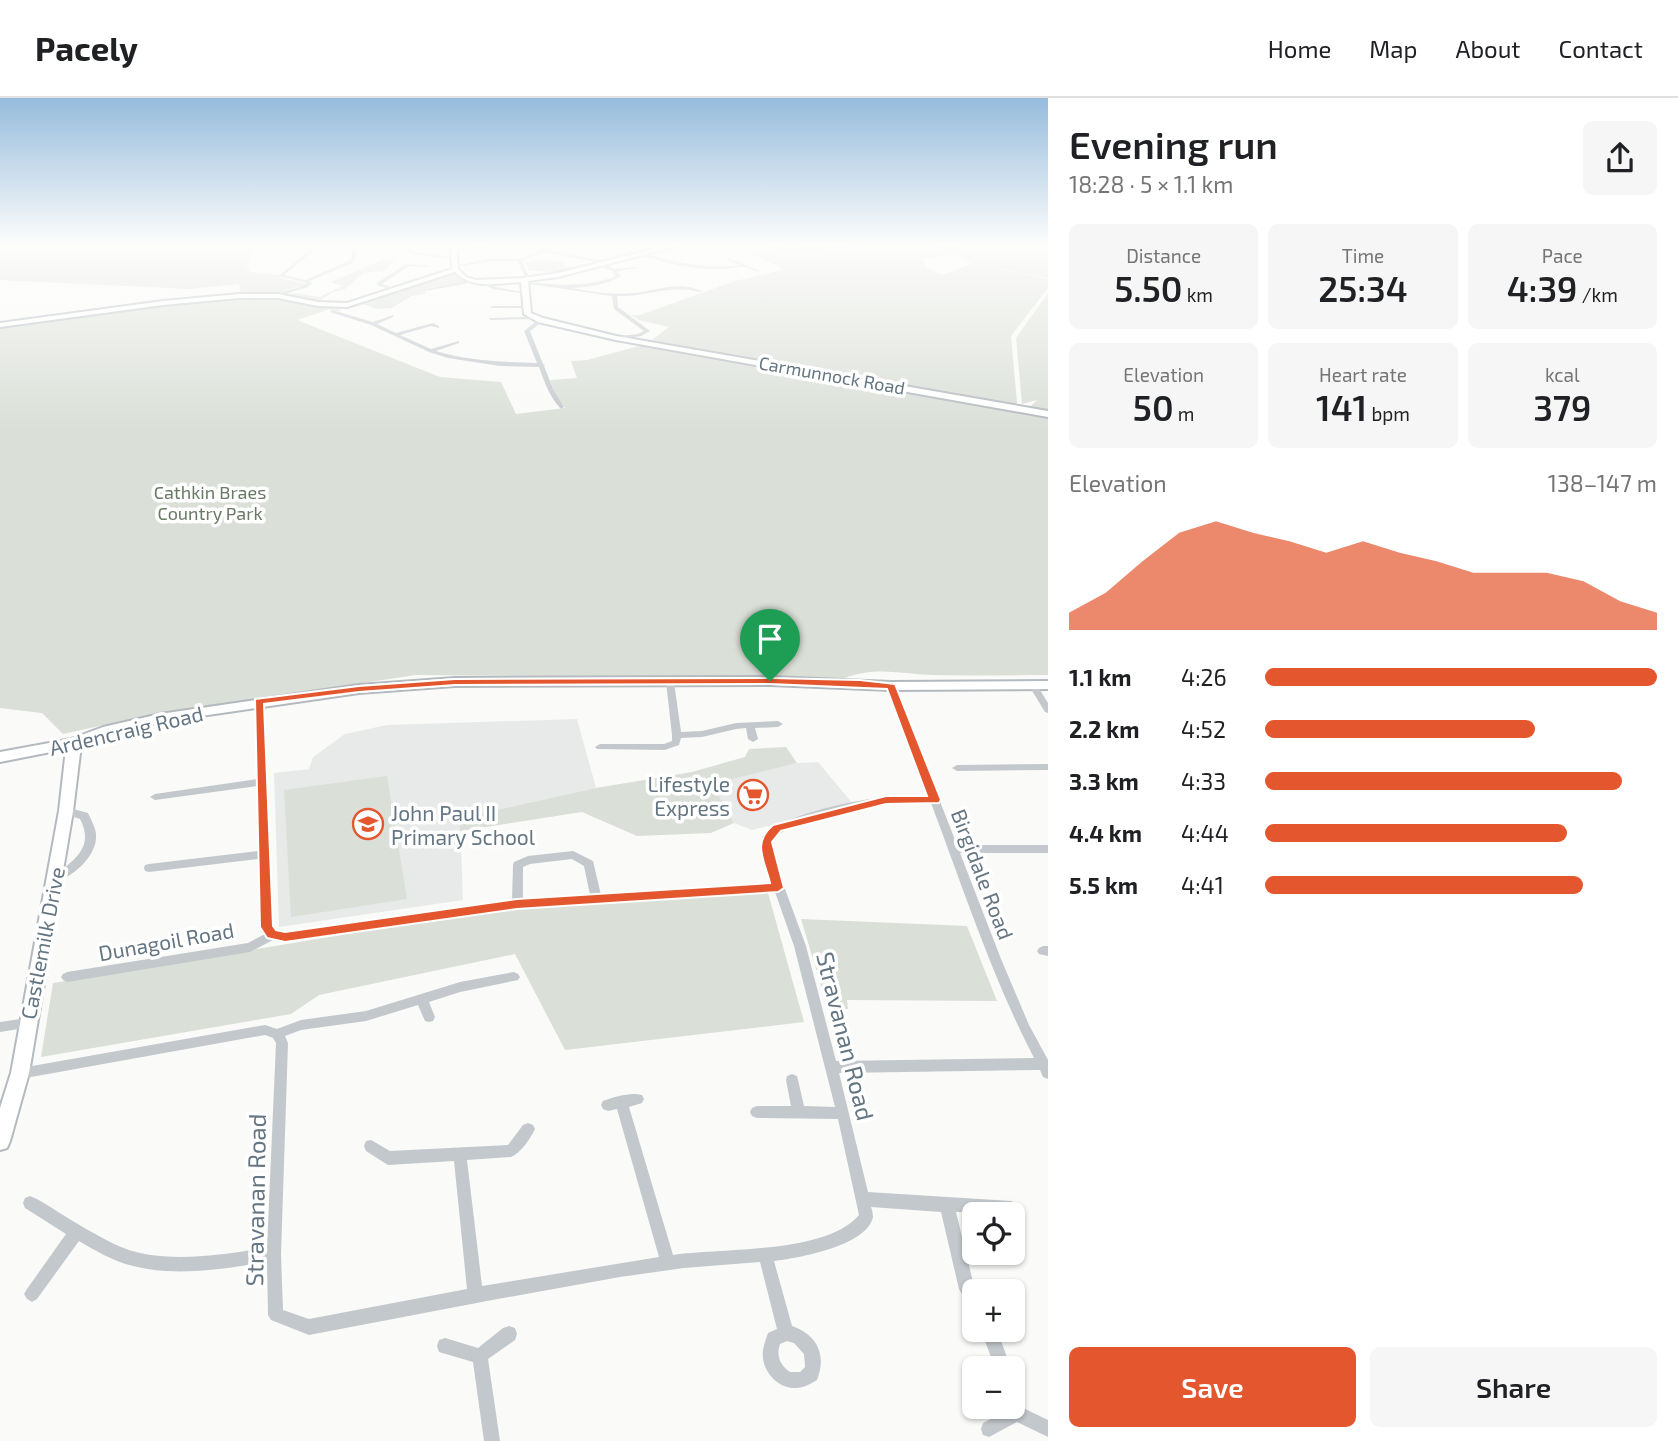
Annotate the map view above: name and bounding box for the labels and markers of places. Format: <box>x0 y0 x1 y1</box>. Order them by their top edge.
pin <box>740 609 800 681</box>
place label: Lifestyle Express <box>648 771 730 820</box>
supermarket icon: Lifestyle Express <box>736 778 770 812</box>
place label: John Paul II Primary School <box>391 800 536 849</box>
school or university icon: John Paul II Primary School <box>351 807 385 841</box>

